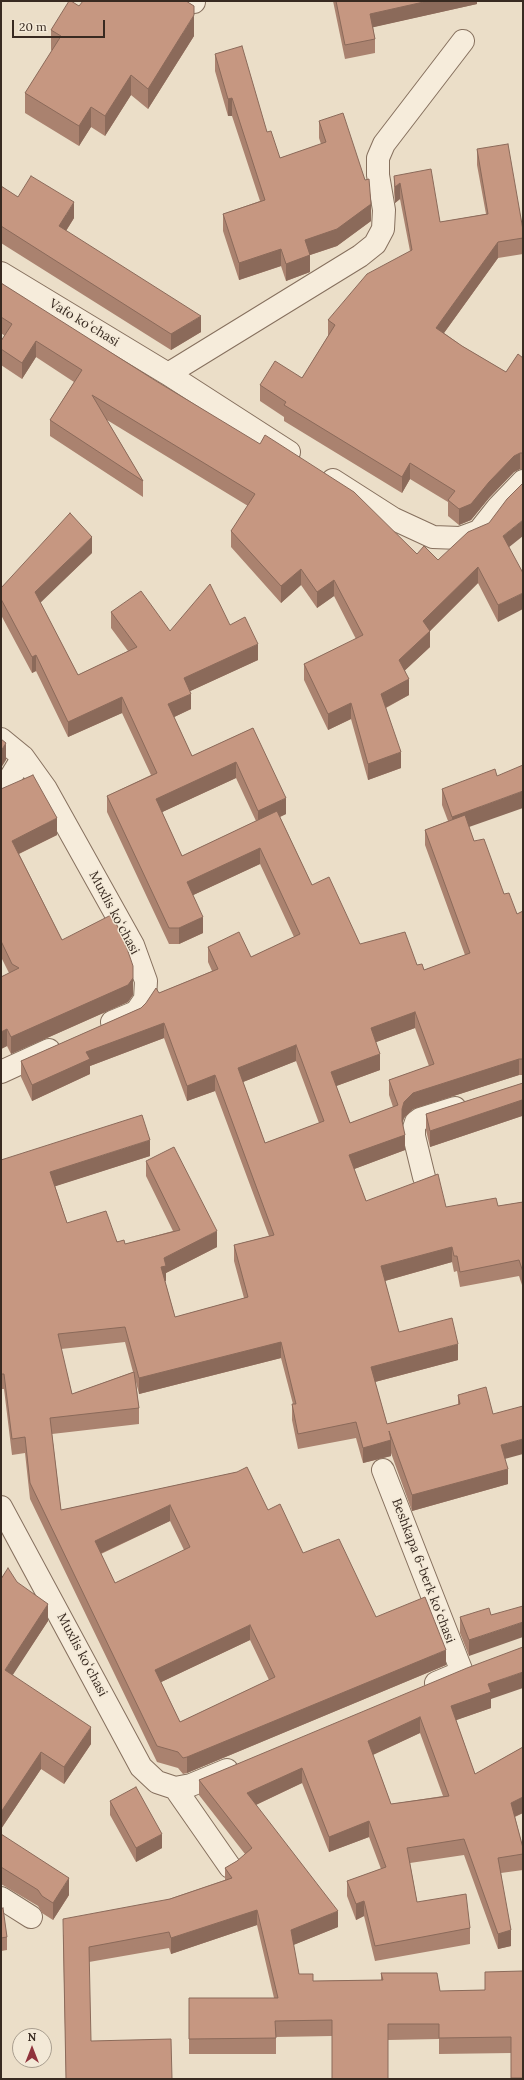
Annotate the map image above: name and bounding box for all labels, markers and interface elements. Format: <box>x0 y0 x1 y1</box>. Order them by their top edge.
scale bar <box>14 12 107 38</box>
text: 20 m <box>19 19 47 34</box>
street label: Vafo koʻchasi <box>46 296 122 350</box>
street label: Muxlis koʻchasi <box>85 869 143 957</box>
street label: Beshkapa 6-berk koʻchasi <box>388 1496 458 1646</box>
street label: Muxlis koʻchasi <box>53 1611 111 1699</box>
north arrow <box>12 2028 52 2068</box>
text: N <box>28 2030 36 2044</box>

